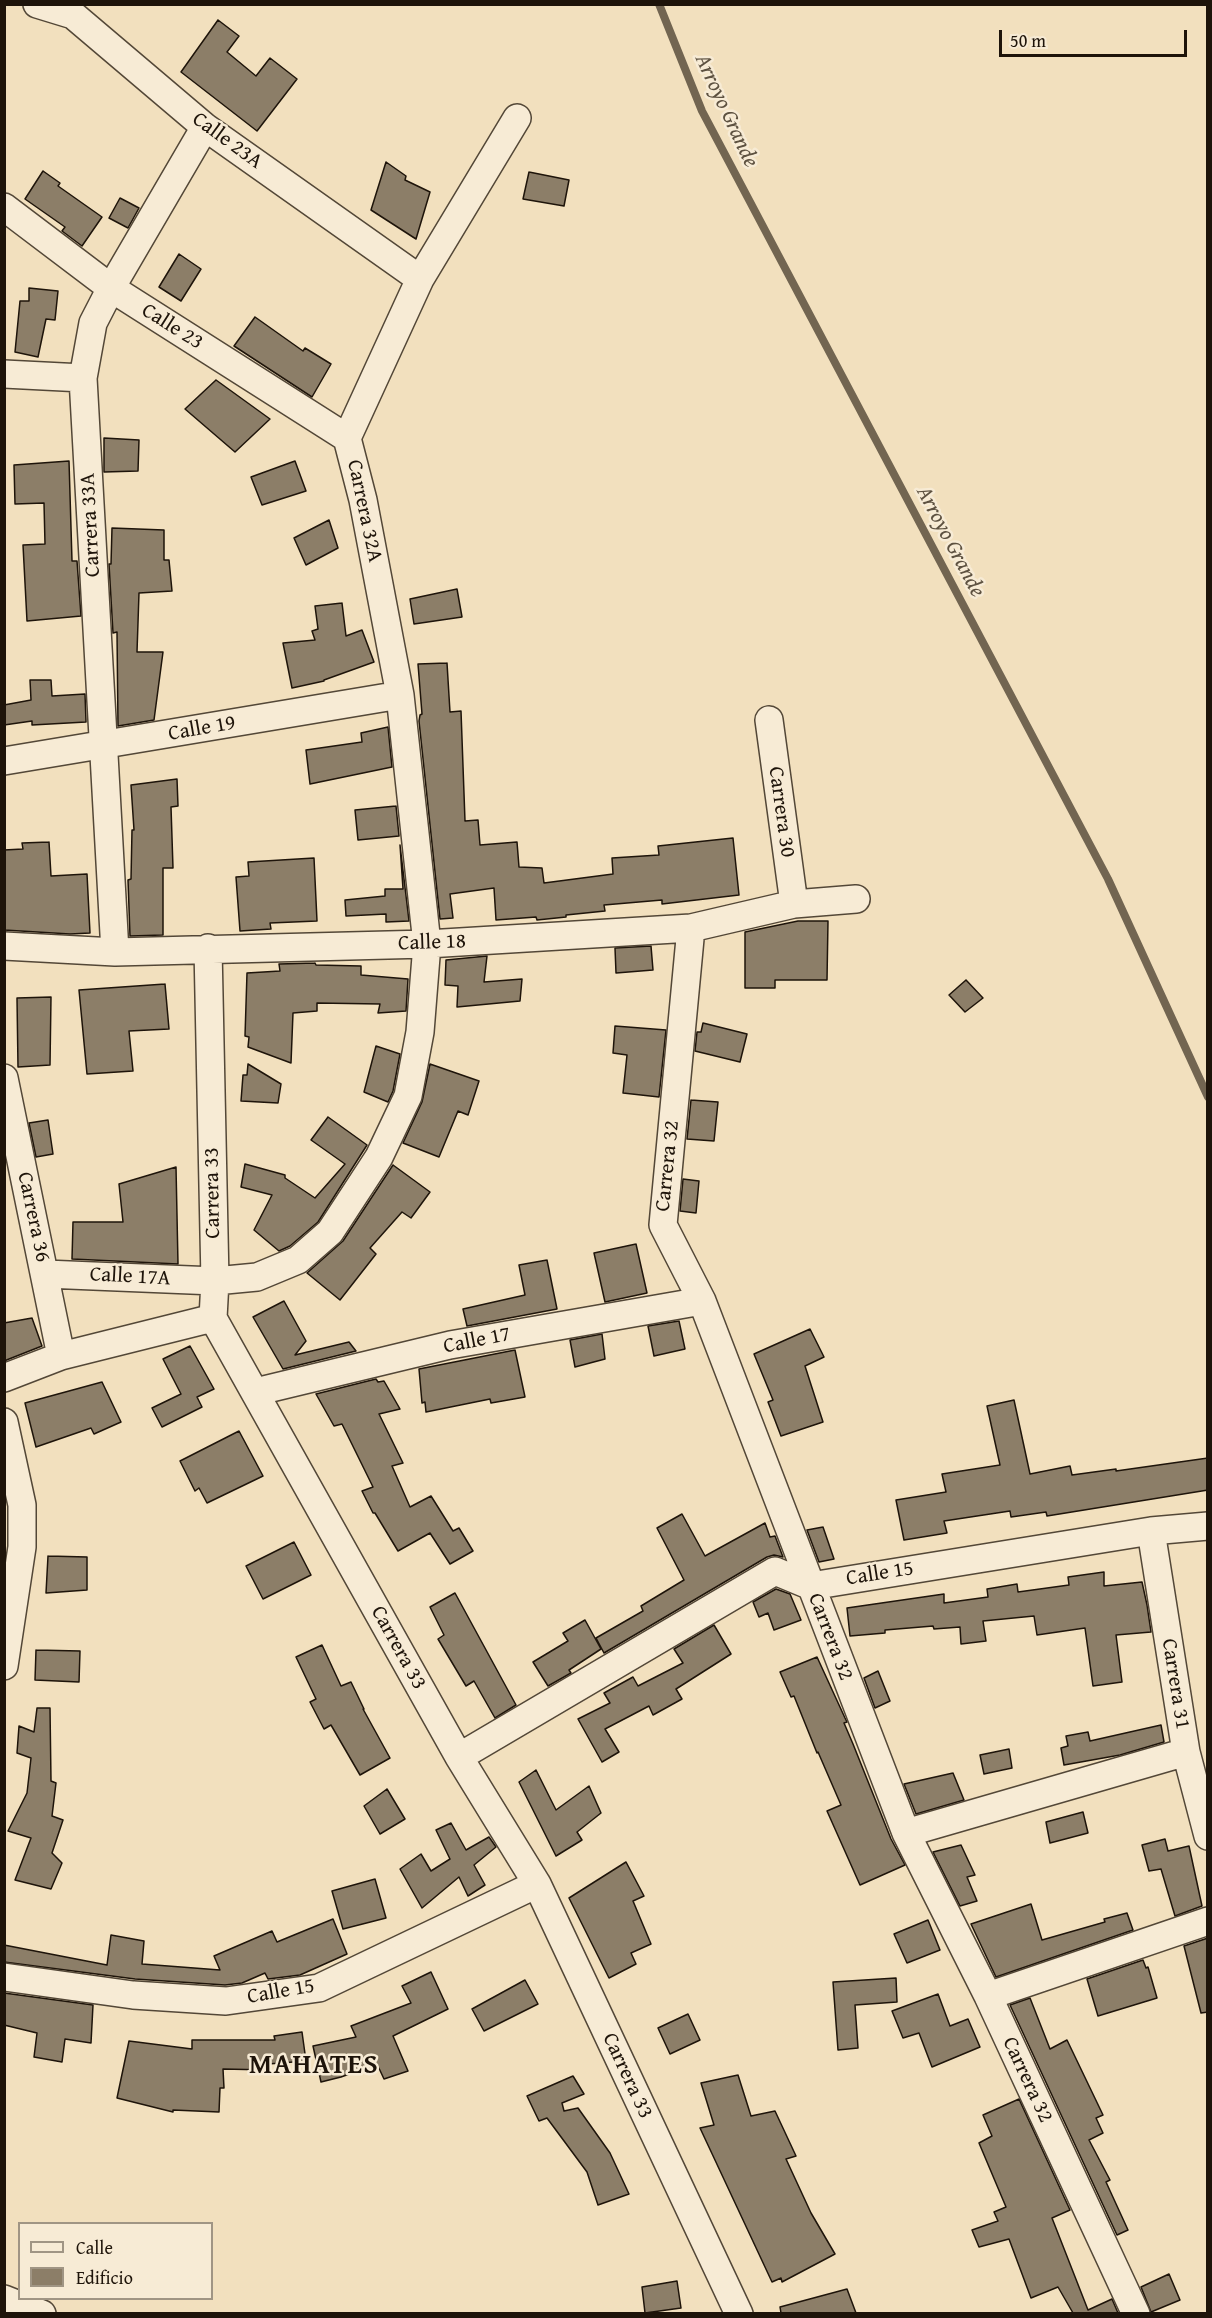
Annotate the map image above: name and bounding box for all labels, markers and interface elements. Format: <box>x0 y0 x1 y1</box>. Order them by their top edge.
scale bar <box>1002 18 1190 56</box>
text: 50 m <box>1010 27 1046 54</box>
water label: Arroyo Grande <box>688 50 764 172</box>
street label: Calle 23A <box>187 107 267 175</box>
street label: Calle 23 <box>137 298 207 356</box>
street label: Carrera 32A <box>341 457 387 565</box>
street label: Carrera 33A <box>76 472 106 578</box>
water label: Arroyo Grande <box>910 482 990 602</box>
street label: Calle 19 <box>166 711 238 747</box>
street label: Carrera 30 <box>762 765 800 859</box>
street label: Calle 18 <box>398 929 466 957</box>
street label: Carrera 32 <box>651 1119 685 1213</box>
street label: Carrera 33 <box>200 1147 226 1239</box>
street label: Carrera 36 <box>11 1170 55 1264</box>
street label: Calle 17A <box>89 1262 171 1292</box>
street label: Calle 17 <box>441 1322 513 1360</box>
street label: Calle 15 <box>845 1556 915 1592</box>
street label: Carrera 32 <box>802 1590 858 1684</box>
street label: Carrera 33 <box>365 1602 431 1694</box>
street label: Carrera 31 <box>1155 1637 1195 1731</box>
street label: Calle 15 <box>245 1974 317 2010</box>
street label: Carrera 33 <box>596 2029 658 2123</box>
street label: Carrera 32 <box>996 2033 1058 2127</box>
district label: MAHATES <box>249 2050 379 2082</box>
legend <box>18 2222 213 2300</box>
text: Calle <box>76 2234 113 2261</box>
text: Edificio <box>76 2264 133 2291</box>

